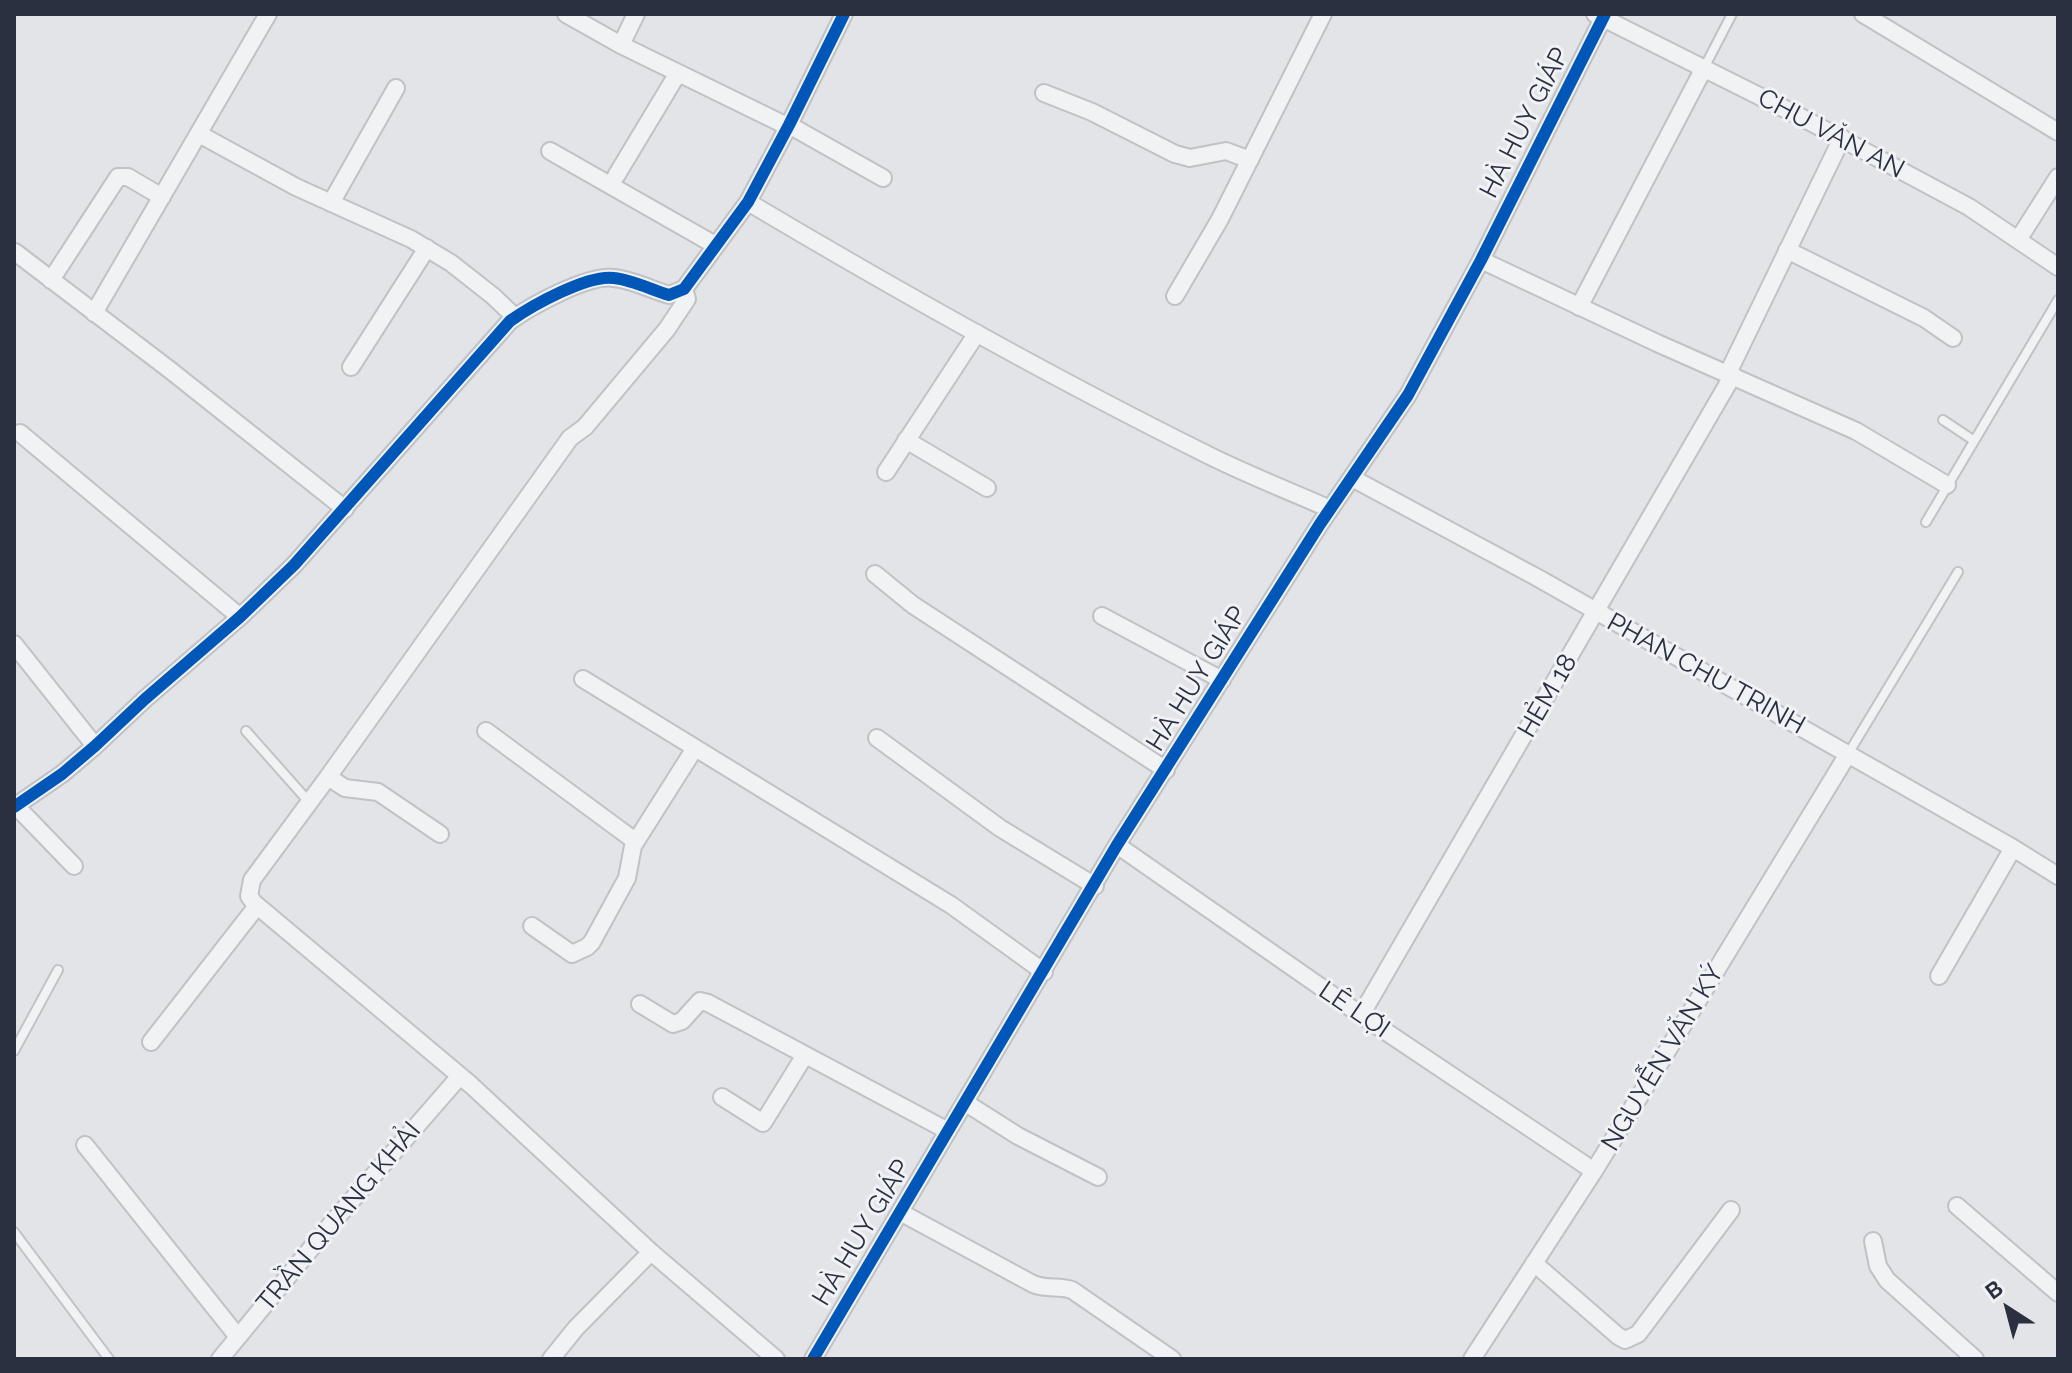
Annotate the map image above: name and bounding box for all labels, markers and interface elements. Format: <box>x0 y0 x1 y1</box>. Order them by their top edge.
street label: HÀ HUY GIÁP <box>1474 43 1576 203</box>
street label: CHU VĂN AN <box>1752 82 1910 186</box>
street label: HÀ HUY GIÁP <box>1140 601 1254 757</box>
street label: PHAN CHU TRINH <box>1602 607 1810 741</box>
street label: HẺM 18 <box>1512 649 1584 743</box>
street label: NGUYỄN VĂN KÝ <box>1595 959 1731 1157</box>
street label: LÊ LỢI <box>1313 975 1395 1045</box>
street label: TRẦN QUANG KHẢI <box>250 1116 428 1318</box>
street label: HÀ HUY GIÁP <box>806 1154 918 1312</box>
north arrow <box>1968 1269 2048 1349</box>
text: B <box>1980 1275 2008 1305</box>

